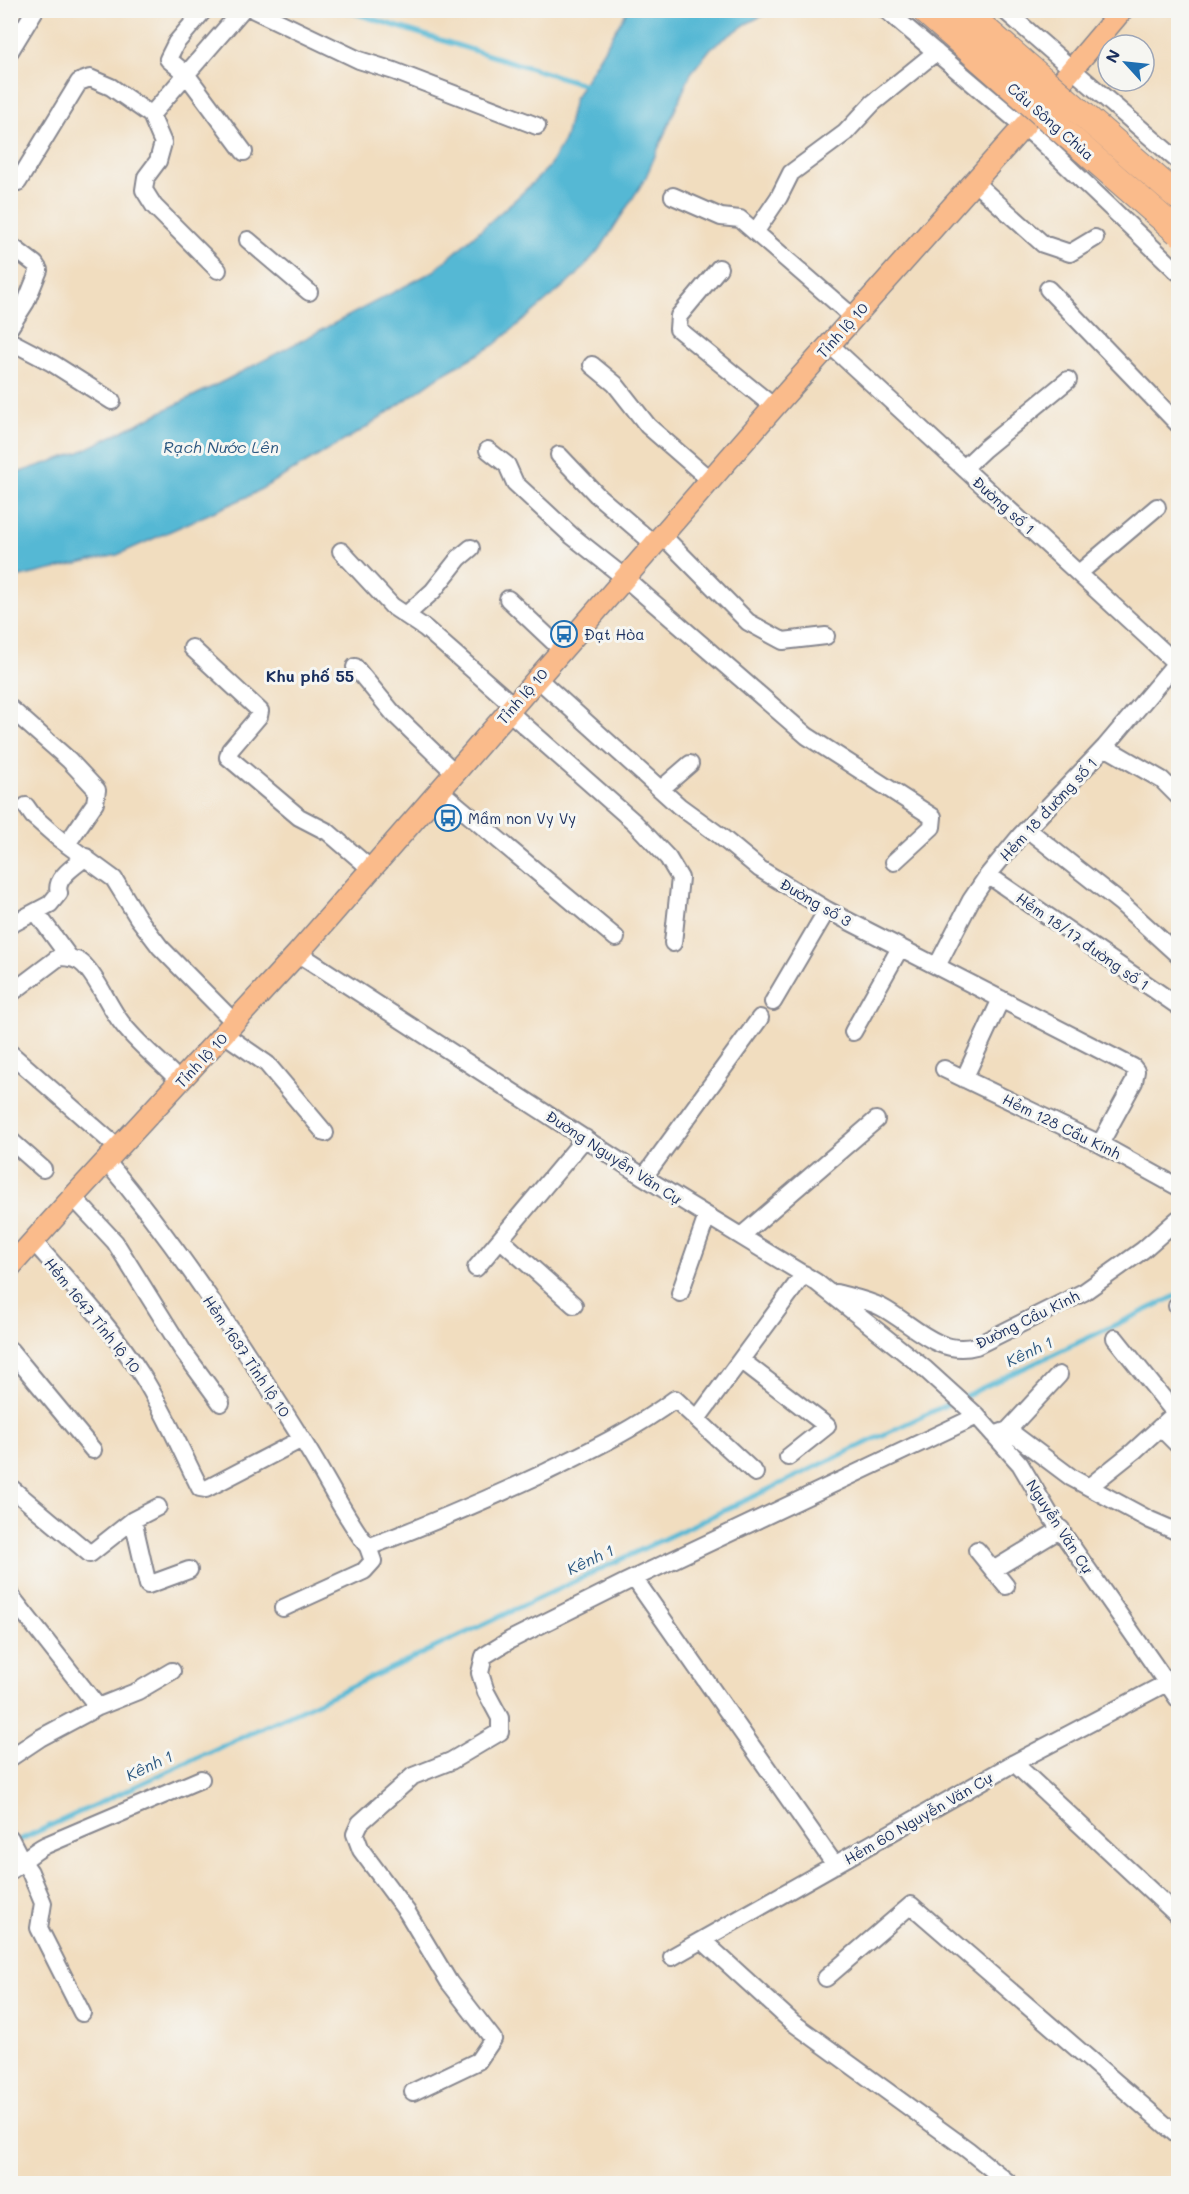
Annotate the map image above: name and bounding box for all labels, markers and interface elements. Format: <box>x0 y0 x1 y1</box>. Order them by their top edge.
north arrow <box>1096 33 1156 93</box>
text: N <box>1100 46 1124 66</box>
street label: Cầu Sông Chùa <box>1003 78 1099 164</box>
street label: Tỉnh lộ 10 <box>812 298 872 362</box>
water label: Rạch Nước Lên <box>163 436 279 457</box>
street label: Đường số 1 <box>969 472 1039 538</box>
bus stop icon: Đạt Hòa <box>549 619 579 649</box>
place label: Đạt Hòa <box>584 624 645 644</box>
street label: Tỉnh lộ 10 <box>492 664 552 728</box>
district label: Khu phố 55 <box>266 665 354 686</box>
street label: Hẻm 18 đường số 1 <box>995 753 1101 865</box>
bus stop icon: Mầm non Vy Vy <box>433 803 463 833</box>
place label: Mầm non Vy Vy <box>468 808 576 828</box>
street label: Đường số 3 <box>777 873 856 931</box>
street label: Hẻm 18/17 đường số 1 <box>1013 888 1153 994</box>
street label: Tỉnh lộ 10 <box>170 1028 232 1092</box>
street label: Hẻm 128 Cầu Kinh <box>1000 1089 1124 1163</box>
street label: Đường Nguyễn Văn Cự <box>542 1106 686 1209</box>
street label: Hẻm 1647 Tỉnh lộ 10 <box>40 1253 146 1377</box>
street label: Đường Cầu Kinh <box>972 1285 1082 1353</box>
street label: Hẻm 1637 Tỉnh lộ 10 <box>199 1291 295 1421</box>
water label: Kênh 1 <box>1002 1331 1056 1371</box>
street label: Nguyễn Văn Cự <box>1022 1475 1098 1577</box>
water label: Kênh 1 <box>563 1539 617 1579</box>
water label: Kênh 1 <box>122 1745 176 1785</box>
street label: Hẻm 60 Nguyễn Văn Cự <box>840 1767 996 1869</box>

